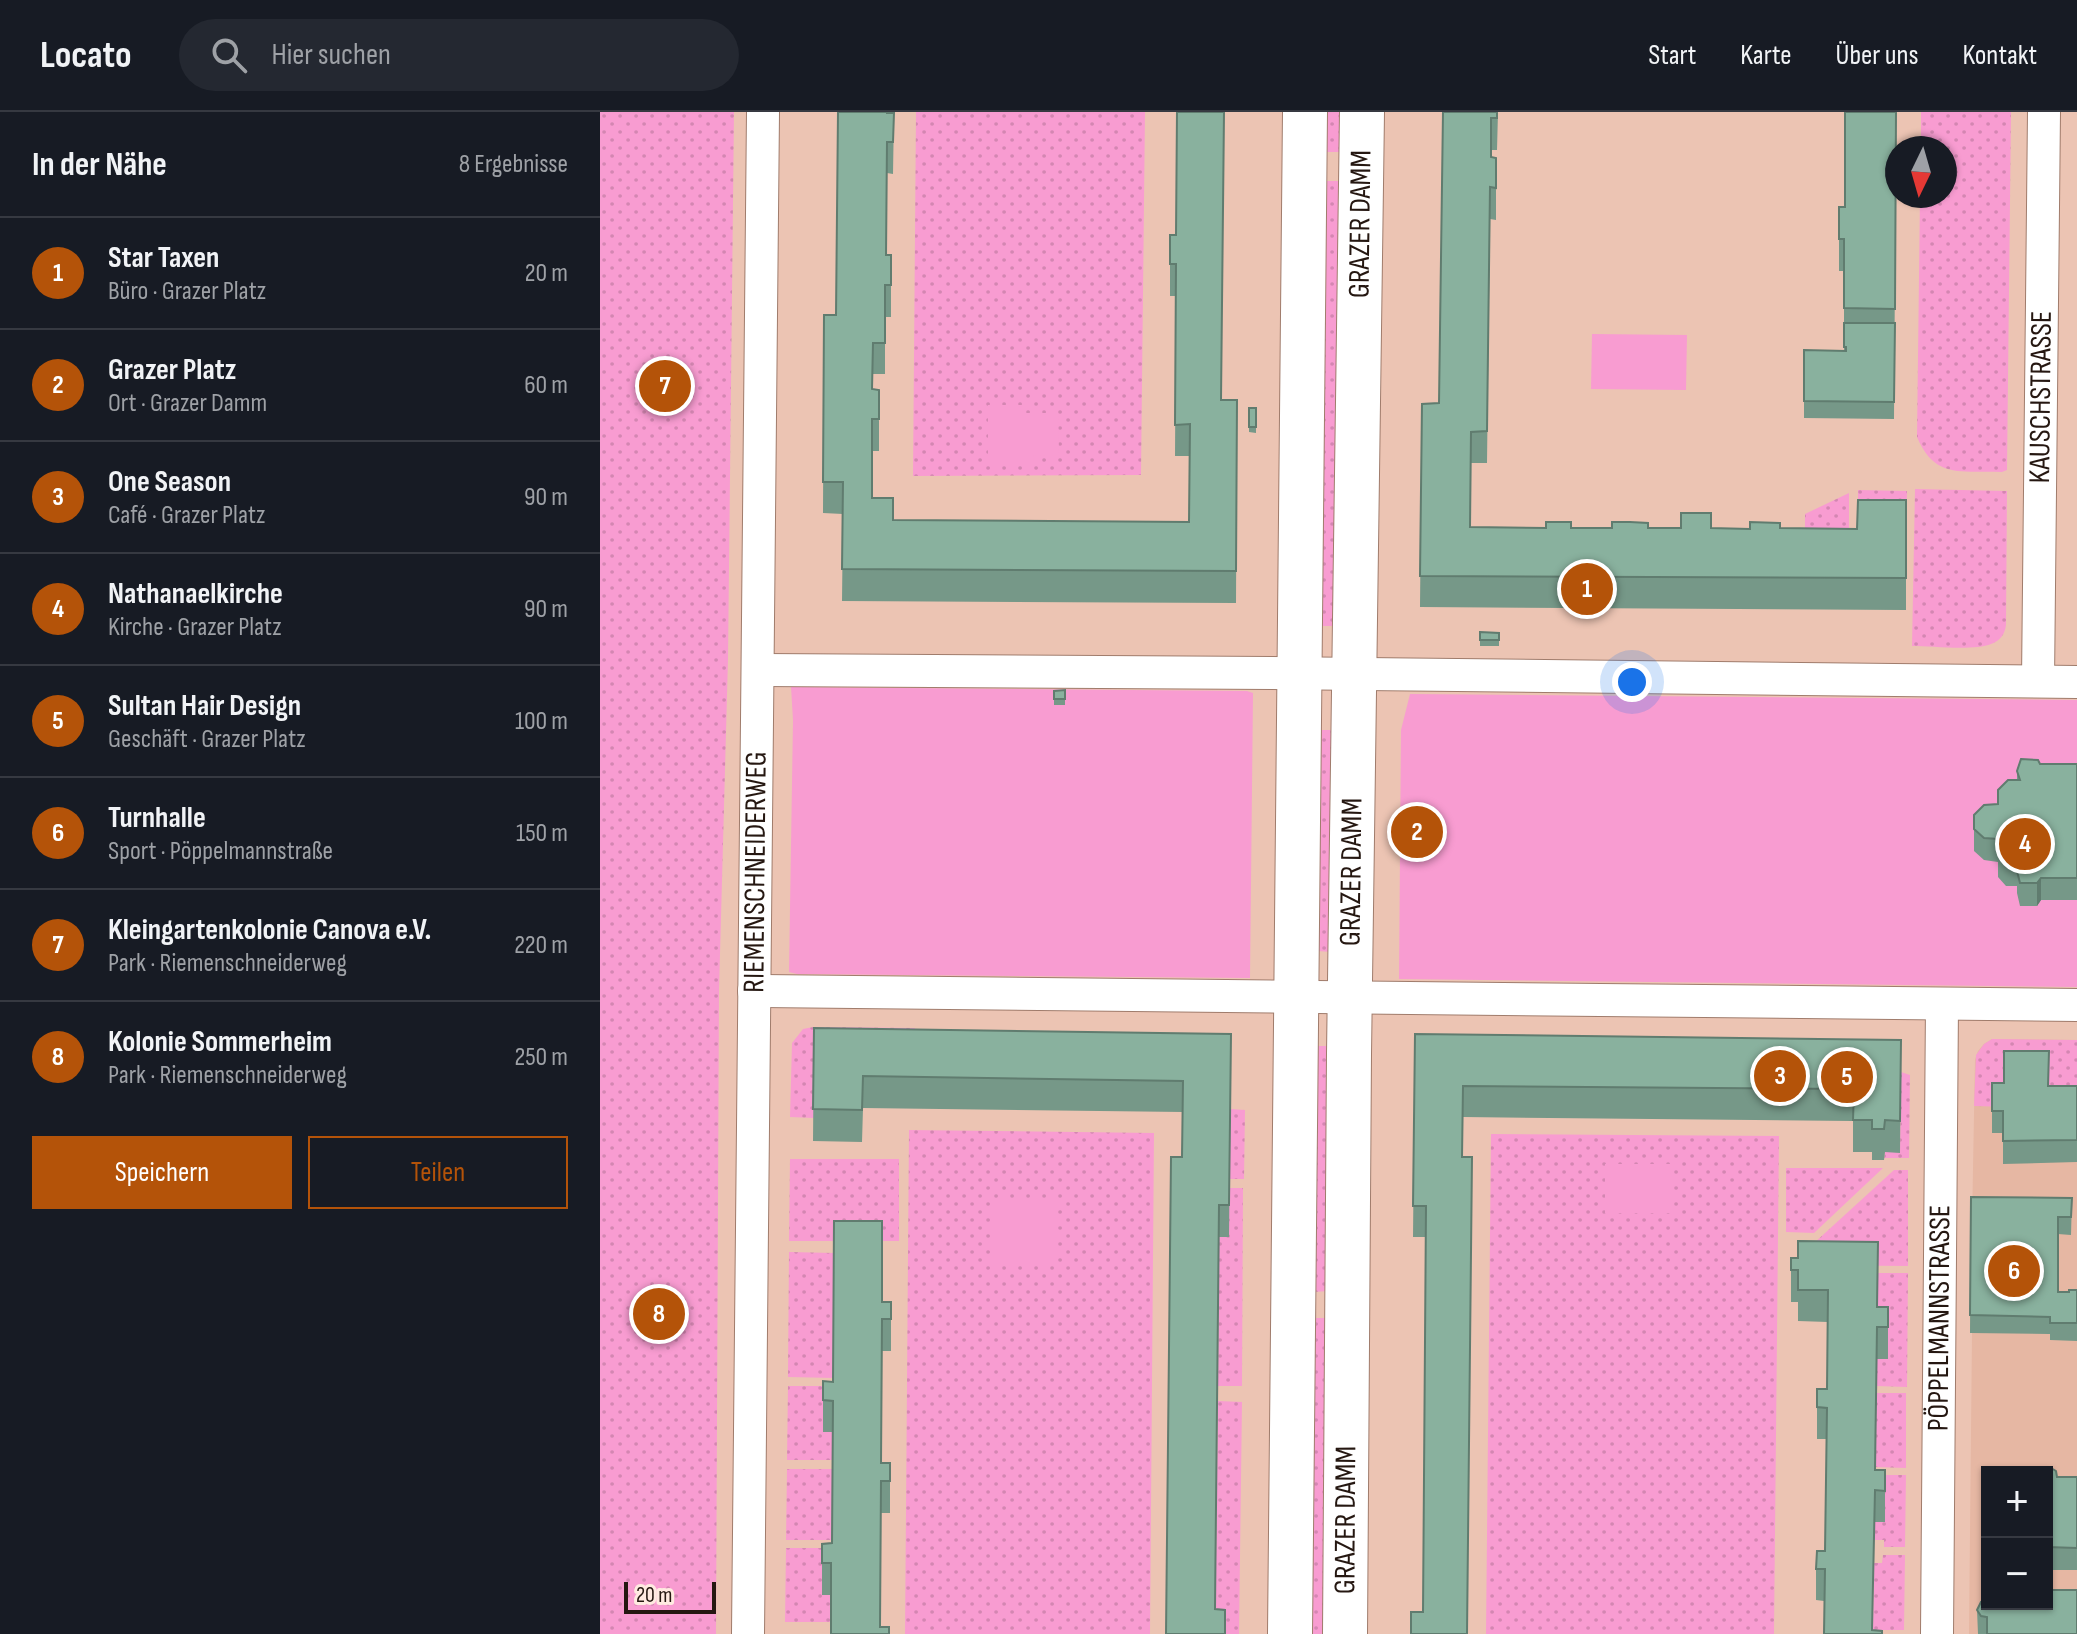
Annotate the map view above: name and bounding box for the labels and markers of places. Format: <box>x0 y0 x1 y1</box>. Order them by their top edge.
pin: 7 <box>639 356 691 416</box>
pin: 1 <box>1561 559 1613 619</box>
pin: 2 <box>1391 802 1443 862</box>
pin: 4 <box>1999 814 2051 874</box>
pin: 3 <box>1754 1046 1806 1106</box>
pin: 5 <box>1821 1047 1873 1107</box>
pin: 6 <box>1988 1241 2040 1301</box>
pin: 8 <box>633 1284 685 1344</box>

